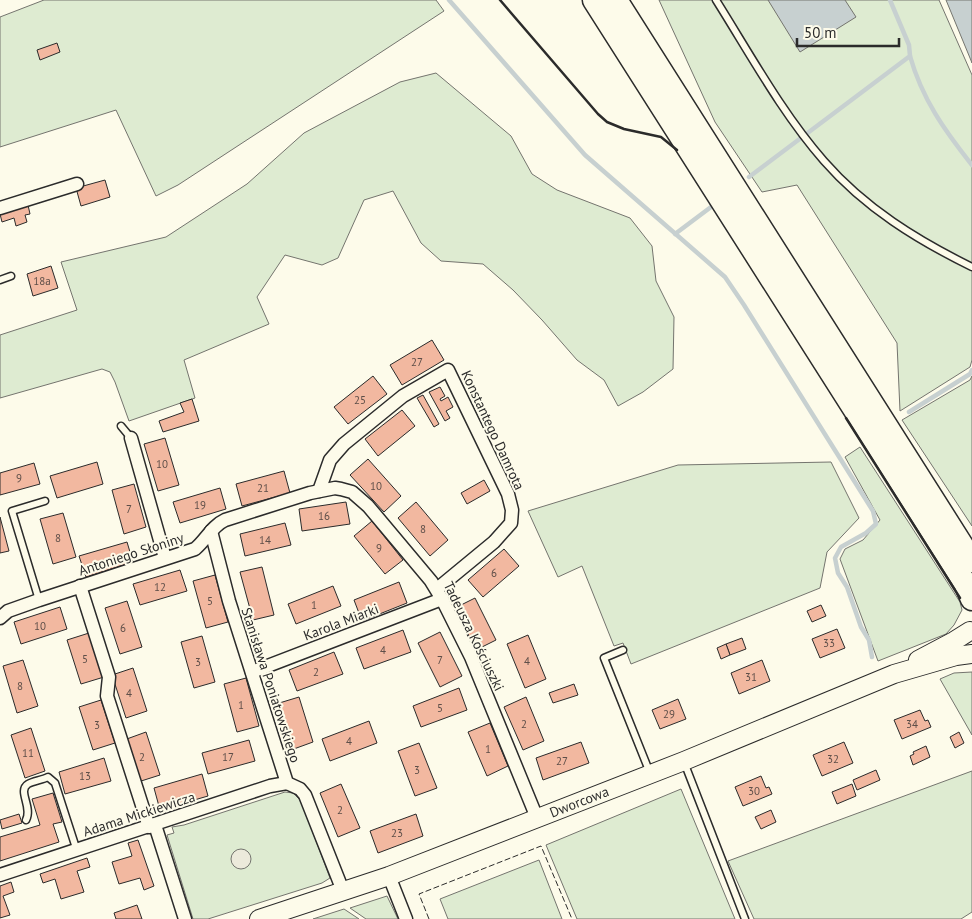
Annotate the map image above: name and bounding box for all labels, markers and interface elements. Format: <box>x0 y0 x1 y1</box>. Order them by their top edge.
scale bar <box>797 15 900 47</box>
text: 50 m <box>804 23 837 42</box>
house number: 18a <box>33 274 51 288</box>
house number: 27 <box>411 355 423 369</box>
street label: Konstantego Damrota <box>457 367 529 493</box>
house number: 25 <box>354 393 366 407</box>
house number: 10 <box>156 457 168 471</box>
house number: 9 <box>16 471 22 485</box>
house number: 10 <box>370 479 382 493</box>
house number: 21 <box>257 481 269 495</box>
house number: 19 <box>194 498 206 512</box>
house number: 7 <box>126 502 132 516</box>
house number: 16 <box>318 509 330 523</box>
house number: 8 <box>420 522 426 536</box>
street label: Antoniego Słoniny <box>76 528 186 580</box>
house number: 8 <box>55 531 61 545</box>
house number: 14 <box>259 533 271 547</box>
house number: 9 <box>376 541 382 555</box>
house number: 6 <box>491 566 497 580</box>
street label: Tadeusza Kościuszki <box>440 578 508 694</box>
house number: 12 <box>154 580 166 594</box>
house number: 5 <box>207 594 213 608</box>
house number: 1 <box>311 598 317 612</box>
street label: Karola Miarki <box>301 599 381 645</box>
street label: Stanisława Poniatowskiego <box>237 605 305 765</box>
house number: 10 <box>34 619 46 633</box>
house number: 6 <box>120 621 126 635</box>
house number: 33 <box>823 636 835 650</box>
house number: 4 <box>380 643 386 657</box>
house number: 5 <box>82 652 88 666</box>
house number: 7 <box>437 653 443 667</box>
house number: 4 <box>524 654 530 668</box>
house number: 3 <box>195 655 201 669</box>
house number: 2 <box>313 665 319 679</box>
house number: 31 <box>745 670 757 684</box>
house number: 8 <box>17 679 23 693</box>
house number: 4 <box>126 686 132 700</box>
house number: 1 <box>238 698 244 712</box>
house number: 5 <box>437 701 443 715</box>
house number: 29 <box>663 707 675 721</box>
house number: 2 <box>521 717 527 731</box>
house number: 34 <box>906 717 918 731</box>
house number: 3 <box>94 718 100 732</box>
house number: 4 <box>346 734 352 748</box>
house number: 1 <box>485 742 491 756</box>
house number: 11 <box>22 746 34 760</box>
house number: 2 <box>139 750 145 764</box>
house number: 17 <box>222 750 234 764</box>
house number: 32 <box>827 752 839 766</box>
house number: 27 <box>556 754 568 768</box>
house number: 3 <box>414 763 420 777</box>
house number: 13 <box>79 769 91 783</box>
street label: Dworcowa <box>547 782 611 822</box>
house number: 30 <box>748 784 760 798</box>
street label: Adama Mickiewicza <box>81 787 197 841</box>
house number: 2 <box>337 803 343 817</box>
house number: 23 <box>391 826 403 840</box>

